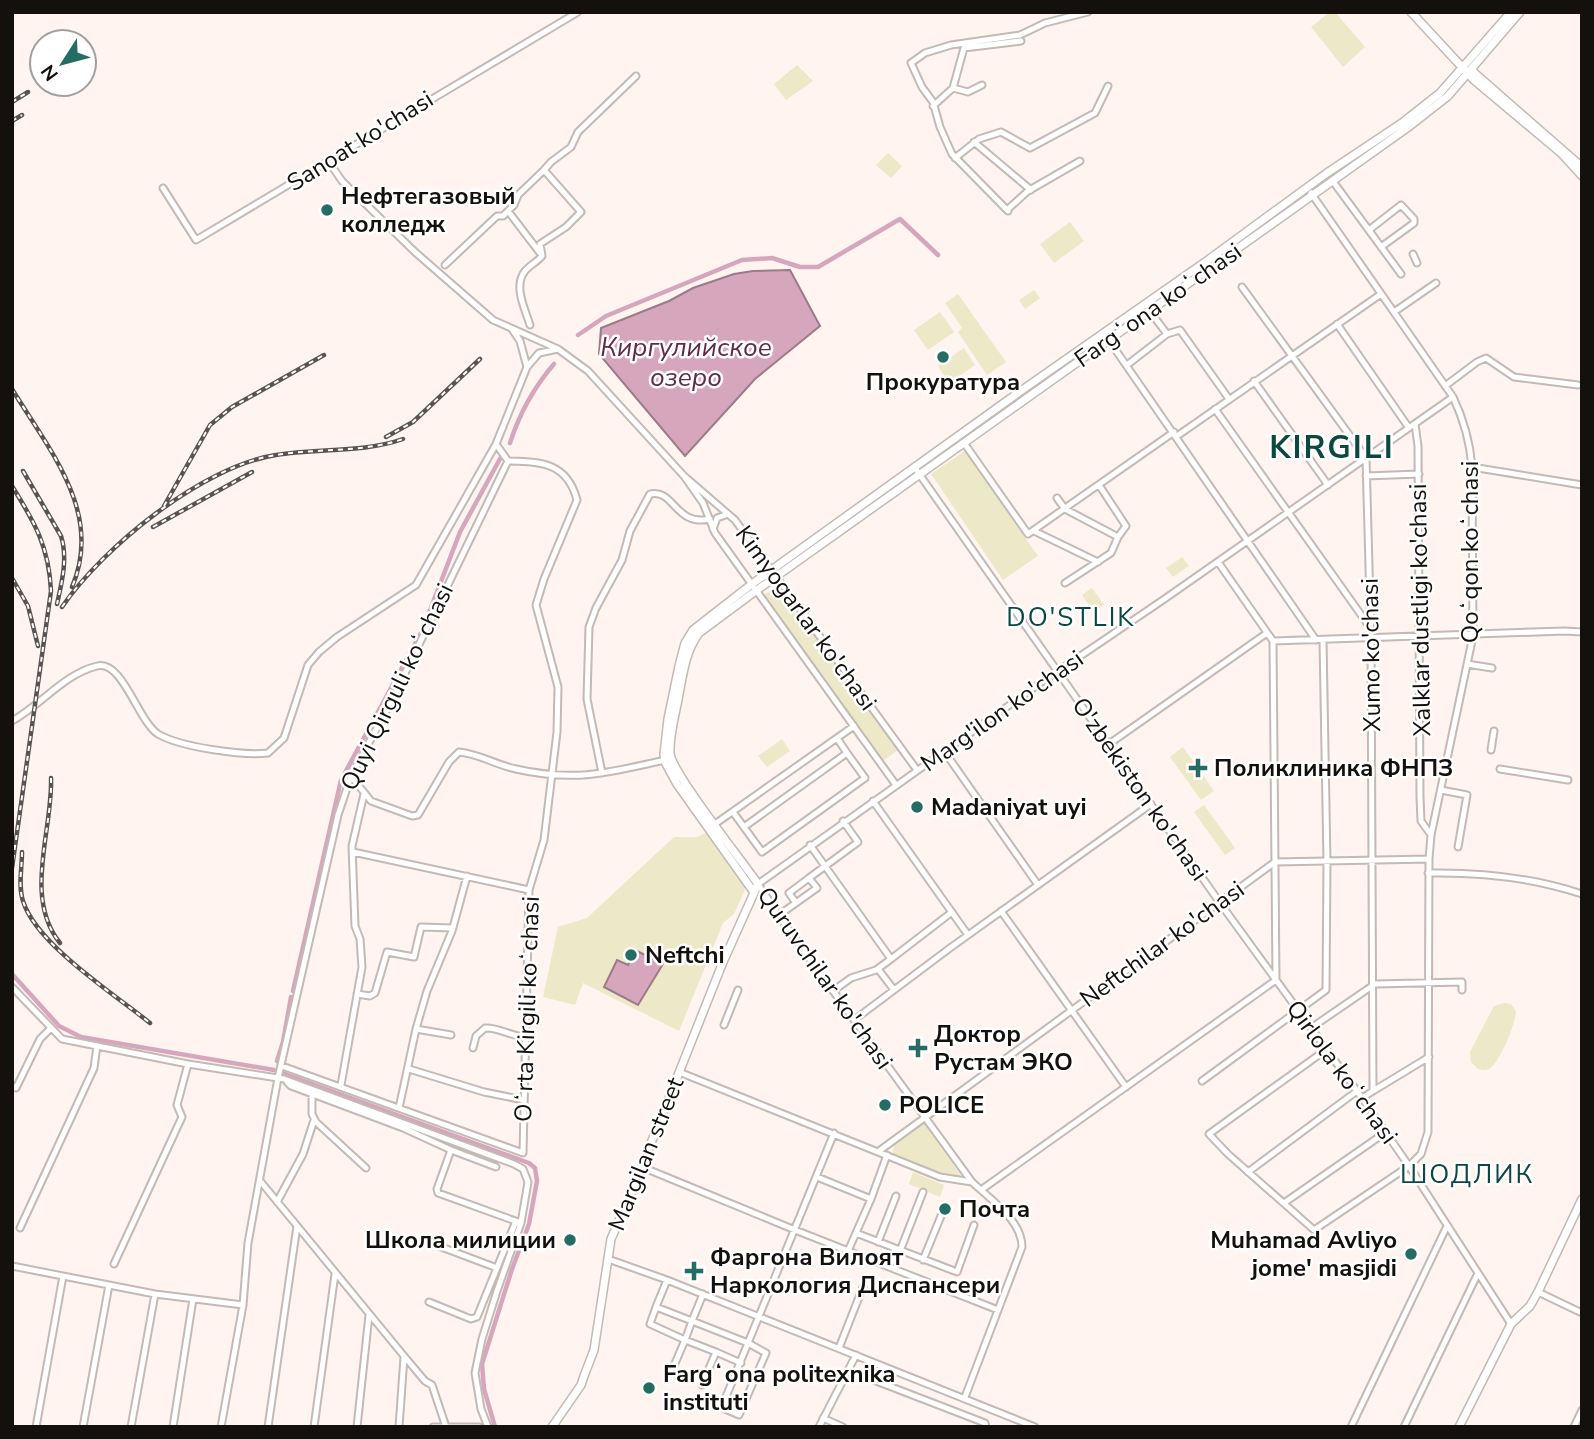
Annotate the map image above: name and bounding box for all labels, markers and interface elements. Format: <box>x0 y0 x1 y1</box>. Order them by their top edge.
north arrow <box>28 28 98 98</box>
text: N <box>35 59 65 86</box>
street label: Sanoat ko'chasi <box>281 83 439 199</box>
place label: Нефтегазовый колледж <box>341 180 515 240</box>
marker: Нефтегазовый колледж <box>319 202 335 218</box>
street label: Fargʻona koʻchasi <box>1068 235 1248 375</box>
water label: Киргулийское озеро <box>600 330 772 395</box>
marker: Прокуратура <box>935 349 951 365</box>
place label: Прокуратура <box>866 366 1020 398</box>
district label: KIRGILI <box>1269 426 1395 469</box>
street label: Qoʻqon koʻchasi <box>1454 461 1486 643</box>
street label: Xalklar dustligi ko'chasi <box>1402 483 1438 737</box>
street label: Kimyogarlar ko'chasi <box>728 519 884 717</box>
street label: Quyi Qirguli koʻchasi <box>333 578 461 796</box>
street label: Xumo ko'chasi <box>1354 578 1388 732</box>
district label: DO'STLIK <box>1006 600 1136 635</box>
street label: Marg'ilon ko'chasi <box>914 643 1090 779</box>
street label: O'zbekiston ko'chasi <box>1065 691 1215 887</box>
place label: Поликлиника ФНПЗ <box>1214 752 1453 784</box>
marker: Поликлиника ФНПЗ <box>1188 758 1208 778</box>
place label: Madaniyat uyi <box>931 791 1087 823</box>
marker: Madaniyat uyi <box>909 799 925 815</box>
street label: Neftchilar ko'chasi <box>1073 873 1251 1015</box>
street label: Quruvchilar ko'chasi <box>750 880 900 1076</box>
street label: Oʻrta Kirgili koʻchasi <box>507 895 547 1123</box>
place label: Neftchi <box>645 939 725 971</box>
marker: Neftchi <box>623 947 639 963</box>
street label: Qirlola koʻchasi <box>1279 994 1405 1150</box>
place label: Доктор Рустам ЭКО <box>934 1018 1073 1078</box>
marker: Доктор Рустам ЭКО <box>908 1038 928 1058</box>
street label: Margilan street <box>601 1072 692 1236</box>
place label: POLICE <box>899 1089 984 1121</box>
marker: POLICE <box>877 1097 893 1113</box>
district label: ШОДЛИК <box>1400 1157 1534 1192</box>
place label: Почта <box>959 1193 1030 1225</box>
marker: Почта <box>937 1201 953 1217</box>
place label: Школа милиции <box>365 1224 556 1256</box>
place label: Muhamad Avliyo jome' masjidi <box>1210 1224 1397 1284</box>
marker: Школа милиции <box>562 1232 578 1248</box>
place label: Фаргона Вилоят Наркология Диспансери <box>710 1241 1000 1301</box>
marker: Muhamad Avliyo jome' masjidi <box>1403 1246 1419 1262</box>
marker: Фаргона Вилоят Наркология Диспансери <box>684 1261 704 1281</box>
place label: Fargʻona politexnika instituti <box>663 1358 896 1418</box>
marker: Fargʻona politexnika instituti <box>641 1380 657 1396</box>

